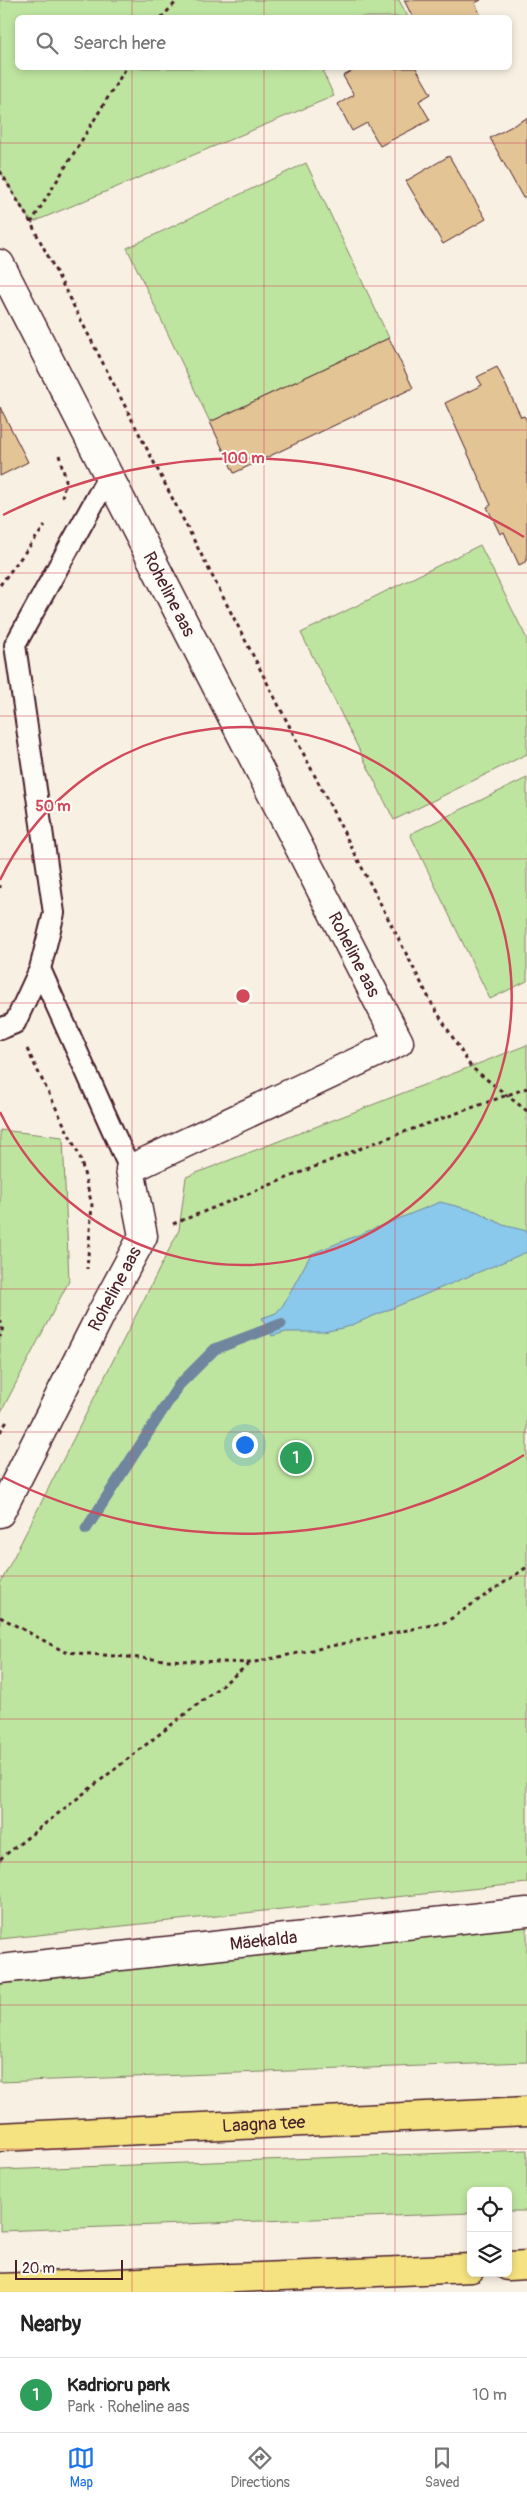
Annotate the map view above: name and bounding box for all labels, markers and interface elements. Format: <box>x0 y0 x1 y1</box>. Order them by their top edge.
search box <box>15 15 512 70</box>
icon: search <box>33 29 61 57</box>
text: Search here <box>73 31 166 55</box>
text: 100 m <box>222 449 264 468</box>
street label: Roheline aas <box>138 548 201 641</box>
text: 50 m <box>36 797 70 816</box>
street label: Roheline aas <box>323 908 385 1001</box>
centre of rings <box>234 987 252 1005</box>
street label: Roheline aas <box>83 1243 147 1335</box>
your location <box>232 1432 258 1458</box>
pin: 1 <box>280 1439 312 1477</box>
street label: Mäekalda <box>229 1925 298 1956</box>
street label: Laagna tee <box>221 2110 306 2138</box>
map controls <box>467 2187 512 2277</box>
button: locate <box>467 2187 512 2232</box>
button: layers <box>467 2232 512 2277</box>
scale bar <box>15 2257 122 2280</box>
text: 20 m <box>22 2260 55 2277</box>
text: Nearby <box>20 2311 81 2338</box>
text: Kadrioru park <box>67 2373 170 2397</box>
text: 1 <box>33 2385 39 2405</box>
text: 10 m <box>472 2385 507 2405</box>
text: Park · Roheline aas <box>67 2397 189 2417</box>
tab: Map <box>67 2444 95 2491</box>
tab: Directions <box>230 2444 290 2491</box>
tab: Saved <box>425 2444 460 2491</box>

